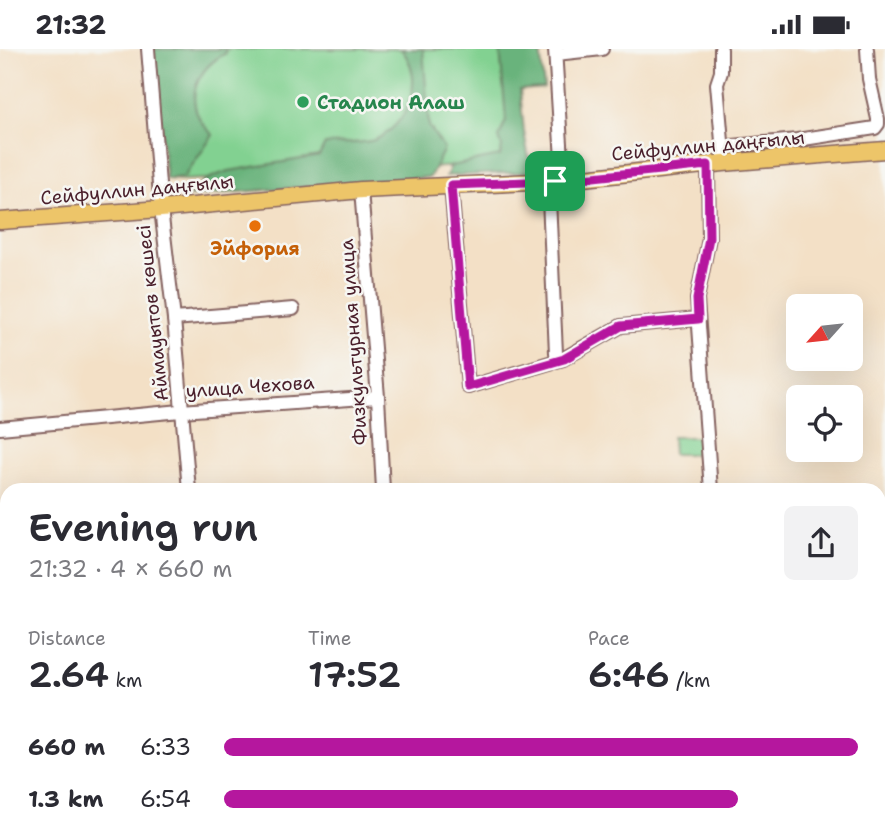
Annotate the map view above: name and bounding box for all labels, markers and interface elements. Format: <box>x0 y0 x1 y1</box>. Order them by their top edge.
text: 21:32 <box>35 7 106 42</box>
place label: Стадион Алаш <box>317 90 465 115</box>
marker: Стадион Алаш <box>295 94 311 110</box>
street label: Сейфуллин даңғылы <box>610 125 806 166</box>
pin <box>525 151 585 211</box>
icon: arrive <box>536 162 574 200</box>
street label: Сейфуллин даңғылы <box>39 169 235 210</box>
marker: Эйфория <box>247 218 263 234</box>
street label: Аймауытов көшесі <box>131 224 174 402</box>
place label: Эйфория <box>210 236 300 261</box>
street label: Физкультурная улица <box>334 238 373 446</box>
north arrow <box>786 294 863 371</box>
map controls <box>786 294 863 462</box>
street label: улица Чехова <box>185 370 315 403</box>
button: locate <box>786 385 863 462</box>
text: Evening run <box>28 502 258 553</box>
button: share <box>784 506 858 580</box>
text: 21:32 · 4 × 660 m <box>28 554 232 584</box>
text: Distance <box>28 626 106 651</box>
text: Time <box>308 626 352 651</box>
text: Pace <box>588 626 630 651</box>
text: 2.64 <box>28 651 109 698</box>
text: 17:52 <box>308 651 401 698</box>
text: 6:46 <box>588 651 670 698</box>
text: km <box>109 668 142 693</box>
text: /km <box>670 668 710 693</box>
text: 660 m <box>28 732 105 762</box>
text: 6:33 <box>140 732 191 762</box>
text: 1.3 km <box>28 784 103 814</box>
text: 6:54 <box>140 784 191 814</box>

